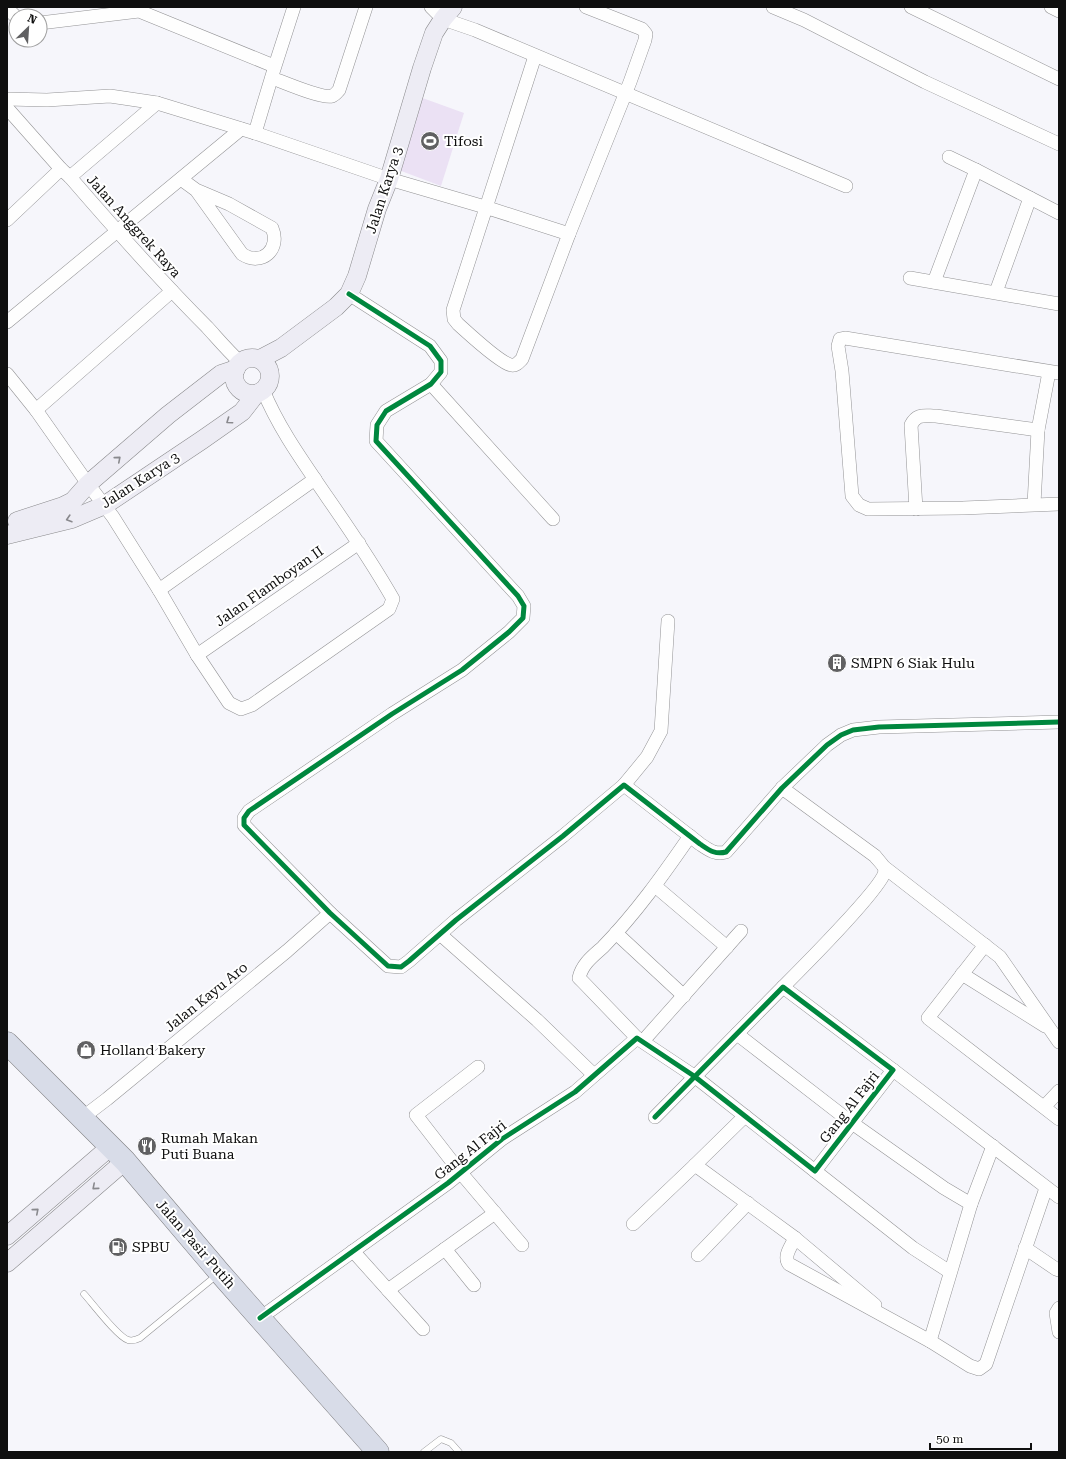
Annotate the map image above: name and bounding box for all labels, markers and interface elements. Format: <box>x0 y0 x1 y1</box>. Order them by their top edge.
north arrow <box>8 8 48 48</box>
text: N <box>25 12 39 27</box>
sports icon: Tifosi <box>419 130 441 152</box>
place label: Tifosi <box>444 133 483 149</box>
street label: Jalan Karya 3 <box>362 144 406 235</box>
street label: Jalan Anggrek Raya <box>84 171 185 281</box>
one-way arrow <box>226 416 233 424</box>
street label: Jalan Karya 3 <box>98 449 182 511</box>
one-way arrow <box>113 456 120 463</box>
one-way arrow <box>65 514 72 523</box>
street label: Jalan Flamboyan II <box>212 543 326 629</box>
building icon: SMPN 6 Siak Hulu <box>826 652 848 674</box>
place label: SMPN 6 Siak Hulu <box>851 655 975 671</box>
street label: Jalan Kayu Aro <box>162 959 250 1035</box>
shop icon: Holland Bakery <box>75 1039 97 1061</box>
place label: Holland Bakery <box>100 1042 206 1058</box>
street label: Gang Al Fajri <box>816 1067 882 1146</box>
street label: Gang Al Fajri <box>431 1117 510 1183</box>
place label: Rumah Makan Puti Buana <box>161 1130 258 1162</box>
restaurant icon: Rumah Makan Puti Buana <box>136 1135 158 1157</box>
one-way arrow <box>93 1182 100 1189</box>
street label: Jalan Pasir Putih <box>153 1196 239 1292</box>
one-way arrow <box>32 1208 39 1215</box>
fuel station icon: SPBU <box>107 1236 129 1258</box>
place label: SPBU <box>132 1239 170 1255</box>
scale bar <box>930 1425 1031 1451</box>
text: 50 m <box>936 1432 963 1446</box>

